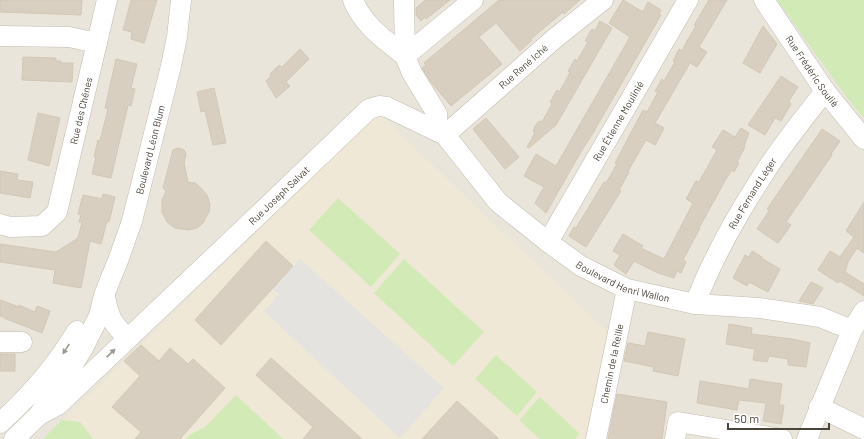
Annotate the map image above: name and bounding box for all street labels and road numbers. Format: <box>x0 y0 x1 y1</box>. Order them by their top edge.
street label: Rue Frédéric Soulié <box>783 33 841 109</box>
street label: Rue René Iché <box>496 41 550 91</box>
street label: Rue des Chênes <box>67 76 95 145</box>
street label: Rue Étienne Moulinié <box>590 79 646 163</box>
street label: Boulevard Léon Blum <box>133 104 167 196</box>
street label: Rue Fernand Léger <box>726 155 779 231</box>
street label: Rue Joseph Salvat <box>246 163 312 227</box>
street label: Boulevard Henri Wallon <box>573 258 671 304</box>
street label: Chemin de la Reille <box>597 323 626 405</box>

